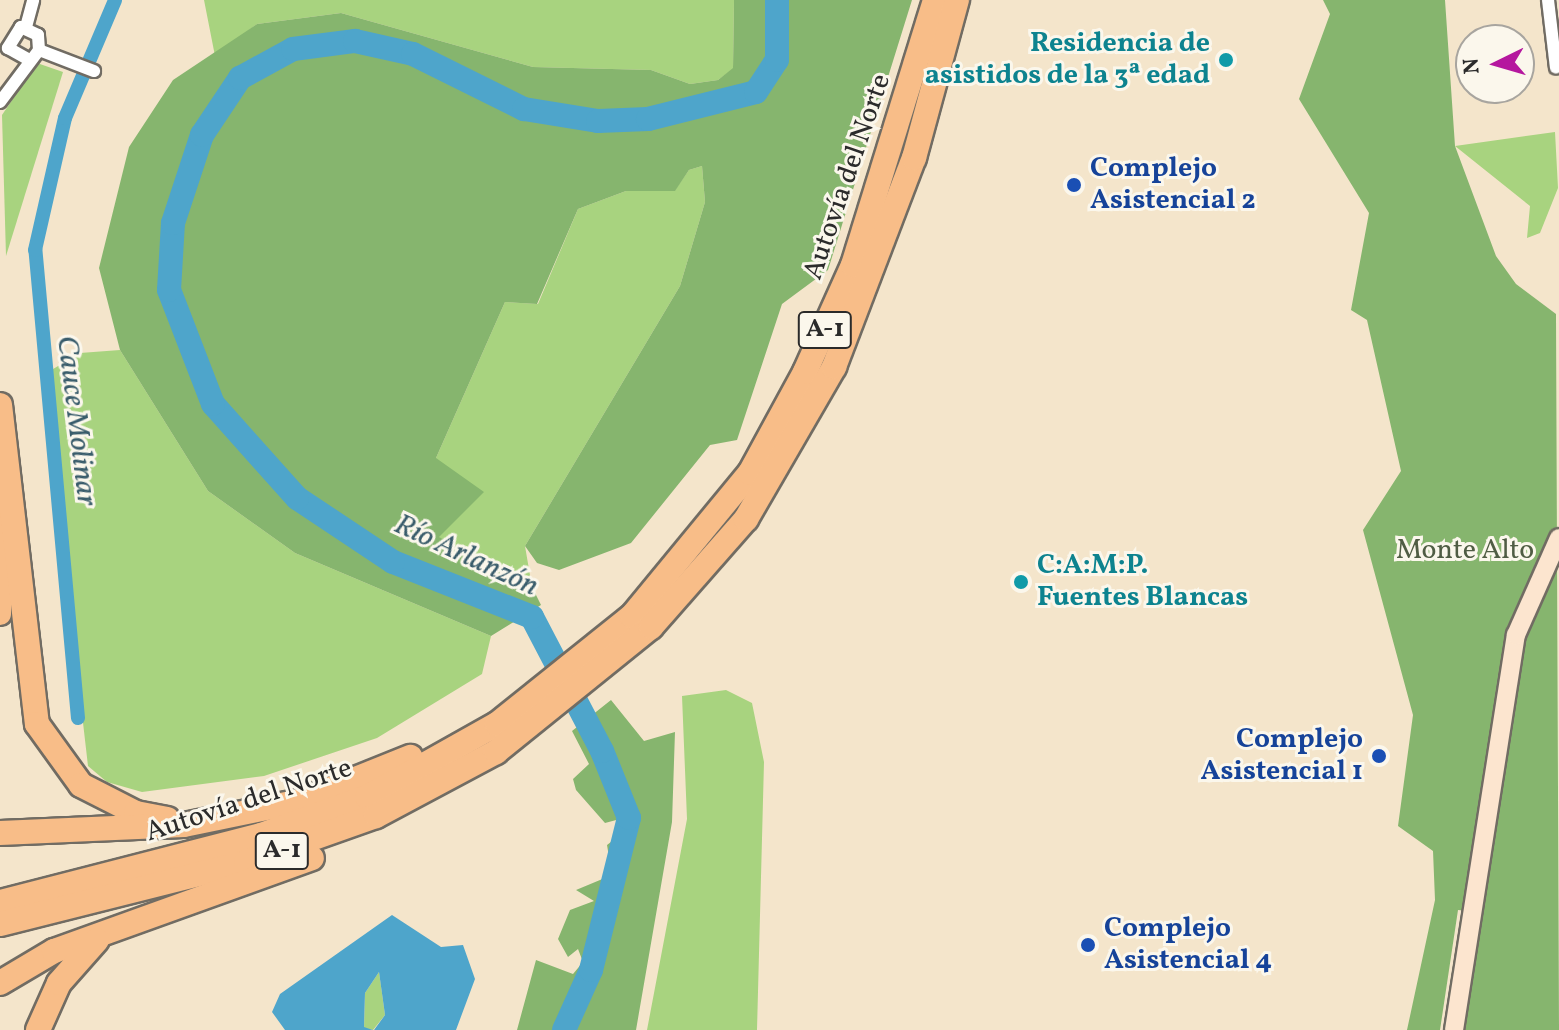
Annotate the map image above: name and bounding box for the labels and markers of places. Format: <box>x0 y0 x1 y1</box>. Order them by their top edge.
place label: Residencia de asistidos de la 3ª edad <box>925 27 1210 93</box>
marker: Residencia de asistidos de la 3ª edad <box>1217 51 1235 69</box>
place label: Complejo Asistencial 2 <box>1090 152 1256 218</box>
marker: Complejo Asistencial 2 <box>1065 176 1083 194</box>
place label: C:A:M:P. Fuentes Blancas <box>1037 549 1248 615</box>
marker: C:A:M:P. Fuentes Blancas <box>1012 573 1030 591</box>
place label: Complejo Asistencial 1 <box>1201 723 1363 789</box>
marker: Complejo Asistencial 1 <box>1370 747 1388 765</box>
place label: Complejo Asistencial 4 <box>1104 912 1272 978</box>
marker: Complejo Asistencial 4 <box>1079 936 1097 954</box>

